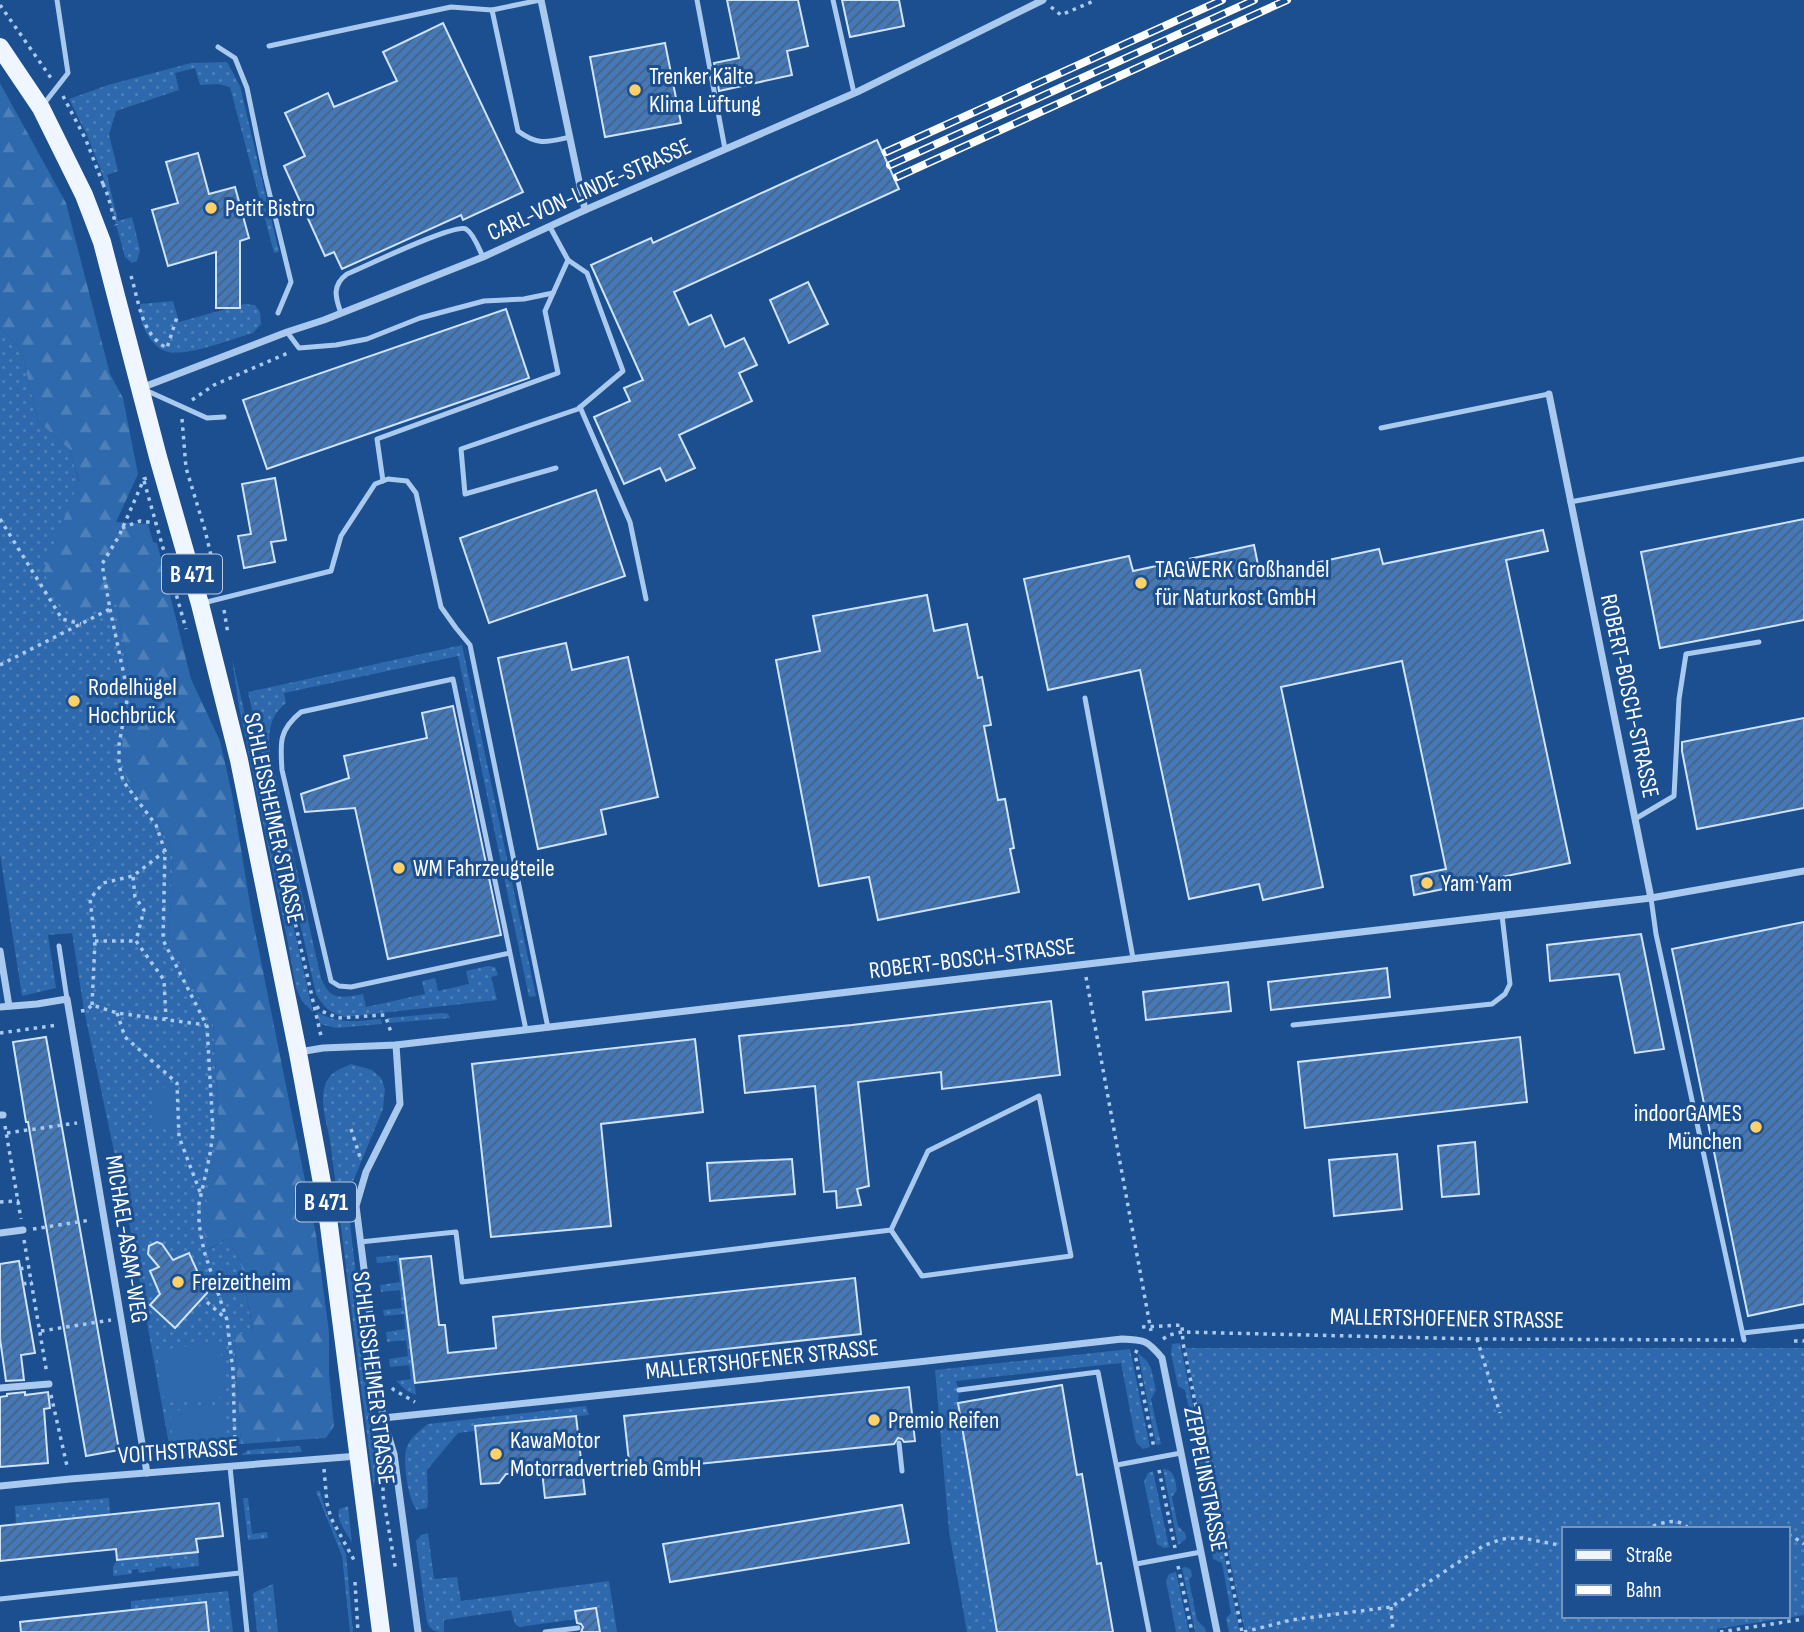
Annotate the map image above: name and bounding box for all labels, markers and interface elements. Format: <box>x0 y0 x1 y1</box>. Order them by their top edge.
place label: Trenker Kälte Klima Lüftung <box>649 62 761 119</box>
marker: Trenker Kälte Klima Lüftung <box>627 82 643 98</box>
street label: CARL-VON-LINDE-STRASSE <box>483 131 696 247</box>
place label: Petit Bistro <box>225 194 315 223</box>
marker: Petit Bistro <box>203 200 219 216</box>
road number: B 471 <box>162 554 222 594</box>
place label: TAGWERK Großhandel für Naturkost GmbH <box>1155 555 1330 612</box>
marker: TAGWERK Großhandel für Naturkost GmbH <box>1133 575 1149 591</box>
street label: ROBERT-BOSCH-STRASSE <box>1594 592 1665 801</box>
place label: Rodelhügel Hochbrück <box>88 673 177 730</box>
marker: Rodelhügel Hochbrück <box>66 693 82 709</box>
street label: SCHLEISSHEIMER STRASSE <box>237 710 310 926</box>
place label: WM Fahrzeugteile <box>413 854 555 883</box>
marker: WM Fahrzeugteile <box>391 860 407 876</box>
place label: Yam Yam <box>1441 869 1512 898</box>
marker: Yam Yam <box>1419 875 1435 891</box>
street label: ROBERT-BOSCH-STRASSE <box>867 931 1077 986</box>
place label: indoorGAMES München <box>1634 1099 1742 1156</box>
marker: indoorGAMES München <box>1748 1119 1764 1135</box>
street label: MICHAEL-ASAM-WEG <box>99 1153 154 1325</box>
road number: B 471 <box>296 1182 356 1222</box>
place label: Freizeitheim <box>192 1268 291 1297</box>
street label: SCHLEISSHEIMER STRASSE <box>346 1270 401 1486</box>
marker: Freizeitheim <box>170 1274 186 1290</box>
street label: MALLERTSHOFENER STRASSE <box>1330 1302 1564 1335</box>
street label: MALLERTSHOFENER STRASSE <box>644 1333 880 1386</box>
street label: ZEPPELINSTRASSE <box>1177 1404 1234 1554</box>
place label: Premio Reifen <box>888 1406 999 1435</box>
marker: Premio Reifen <box>866 1412 882 1428</box>
place label: KawaMotor Motorradvertrieb GmbH <box>510 1426 702 1483</box>
street label: VOITHSTRASSE <box>117 1433 239 1470</box>
marker: KawaMotor Motorradvertrieb GmbH <box>488 1446 504 1462</box>
legend <box>1562 1527 1790 1618</box>
text: Straße <box>1626 1543 1672 1568</box>
text: Bahn <box>1626 1578 1661 1603</box>

